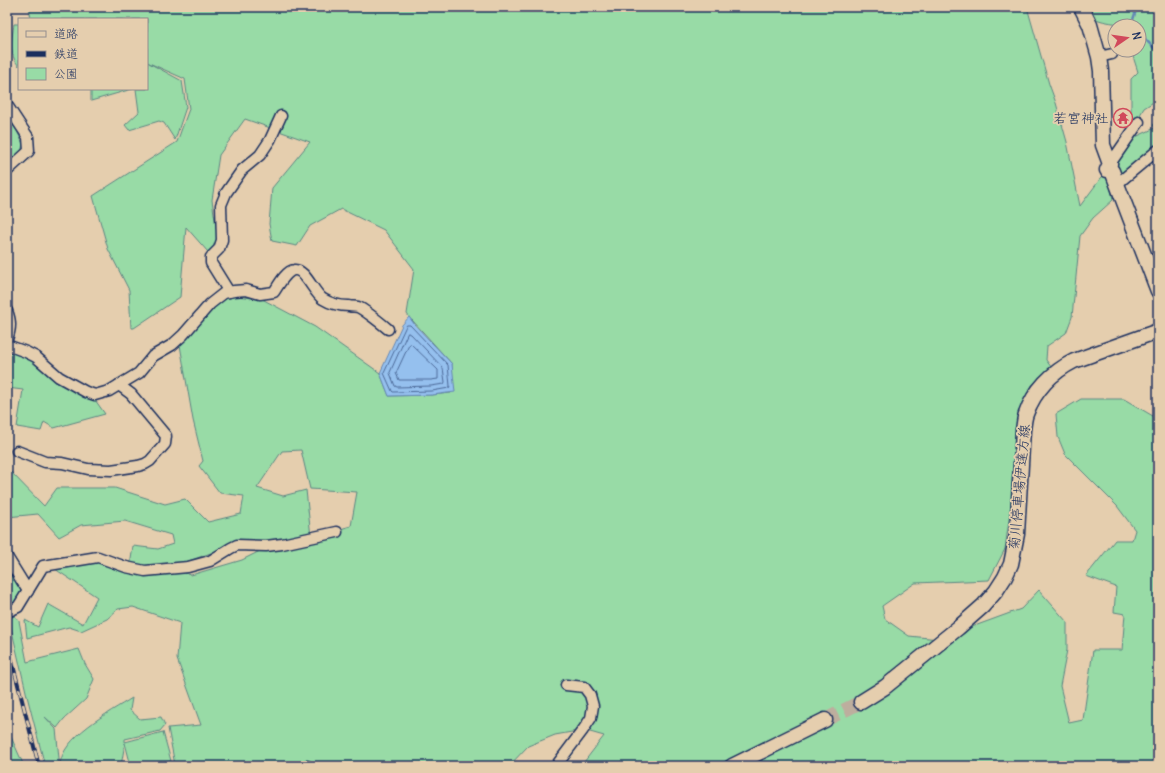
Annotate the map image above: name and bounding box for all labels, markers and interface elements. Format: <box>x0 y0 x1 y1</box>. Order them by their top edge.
legend <box>18 18 148 90</box>
north arrow <box>1107 18 1147 58</box>
text: 道路 <box>54 26 78 41</box>
text: N <box>1129 30 1144 41</box>
text: 鉄道 <box>54 46 78 61</box>
text: 公園 <box>54 66 78 81</box>
temple icon: 若宮神社 <box>1112 107 1134 129</box>
place label: 若宮神社 <box>1053 109 1109 127</box>
street label: 菊川停車場伊達方線 <box>1005 423 1033 551</box>

